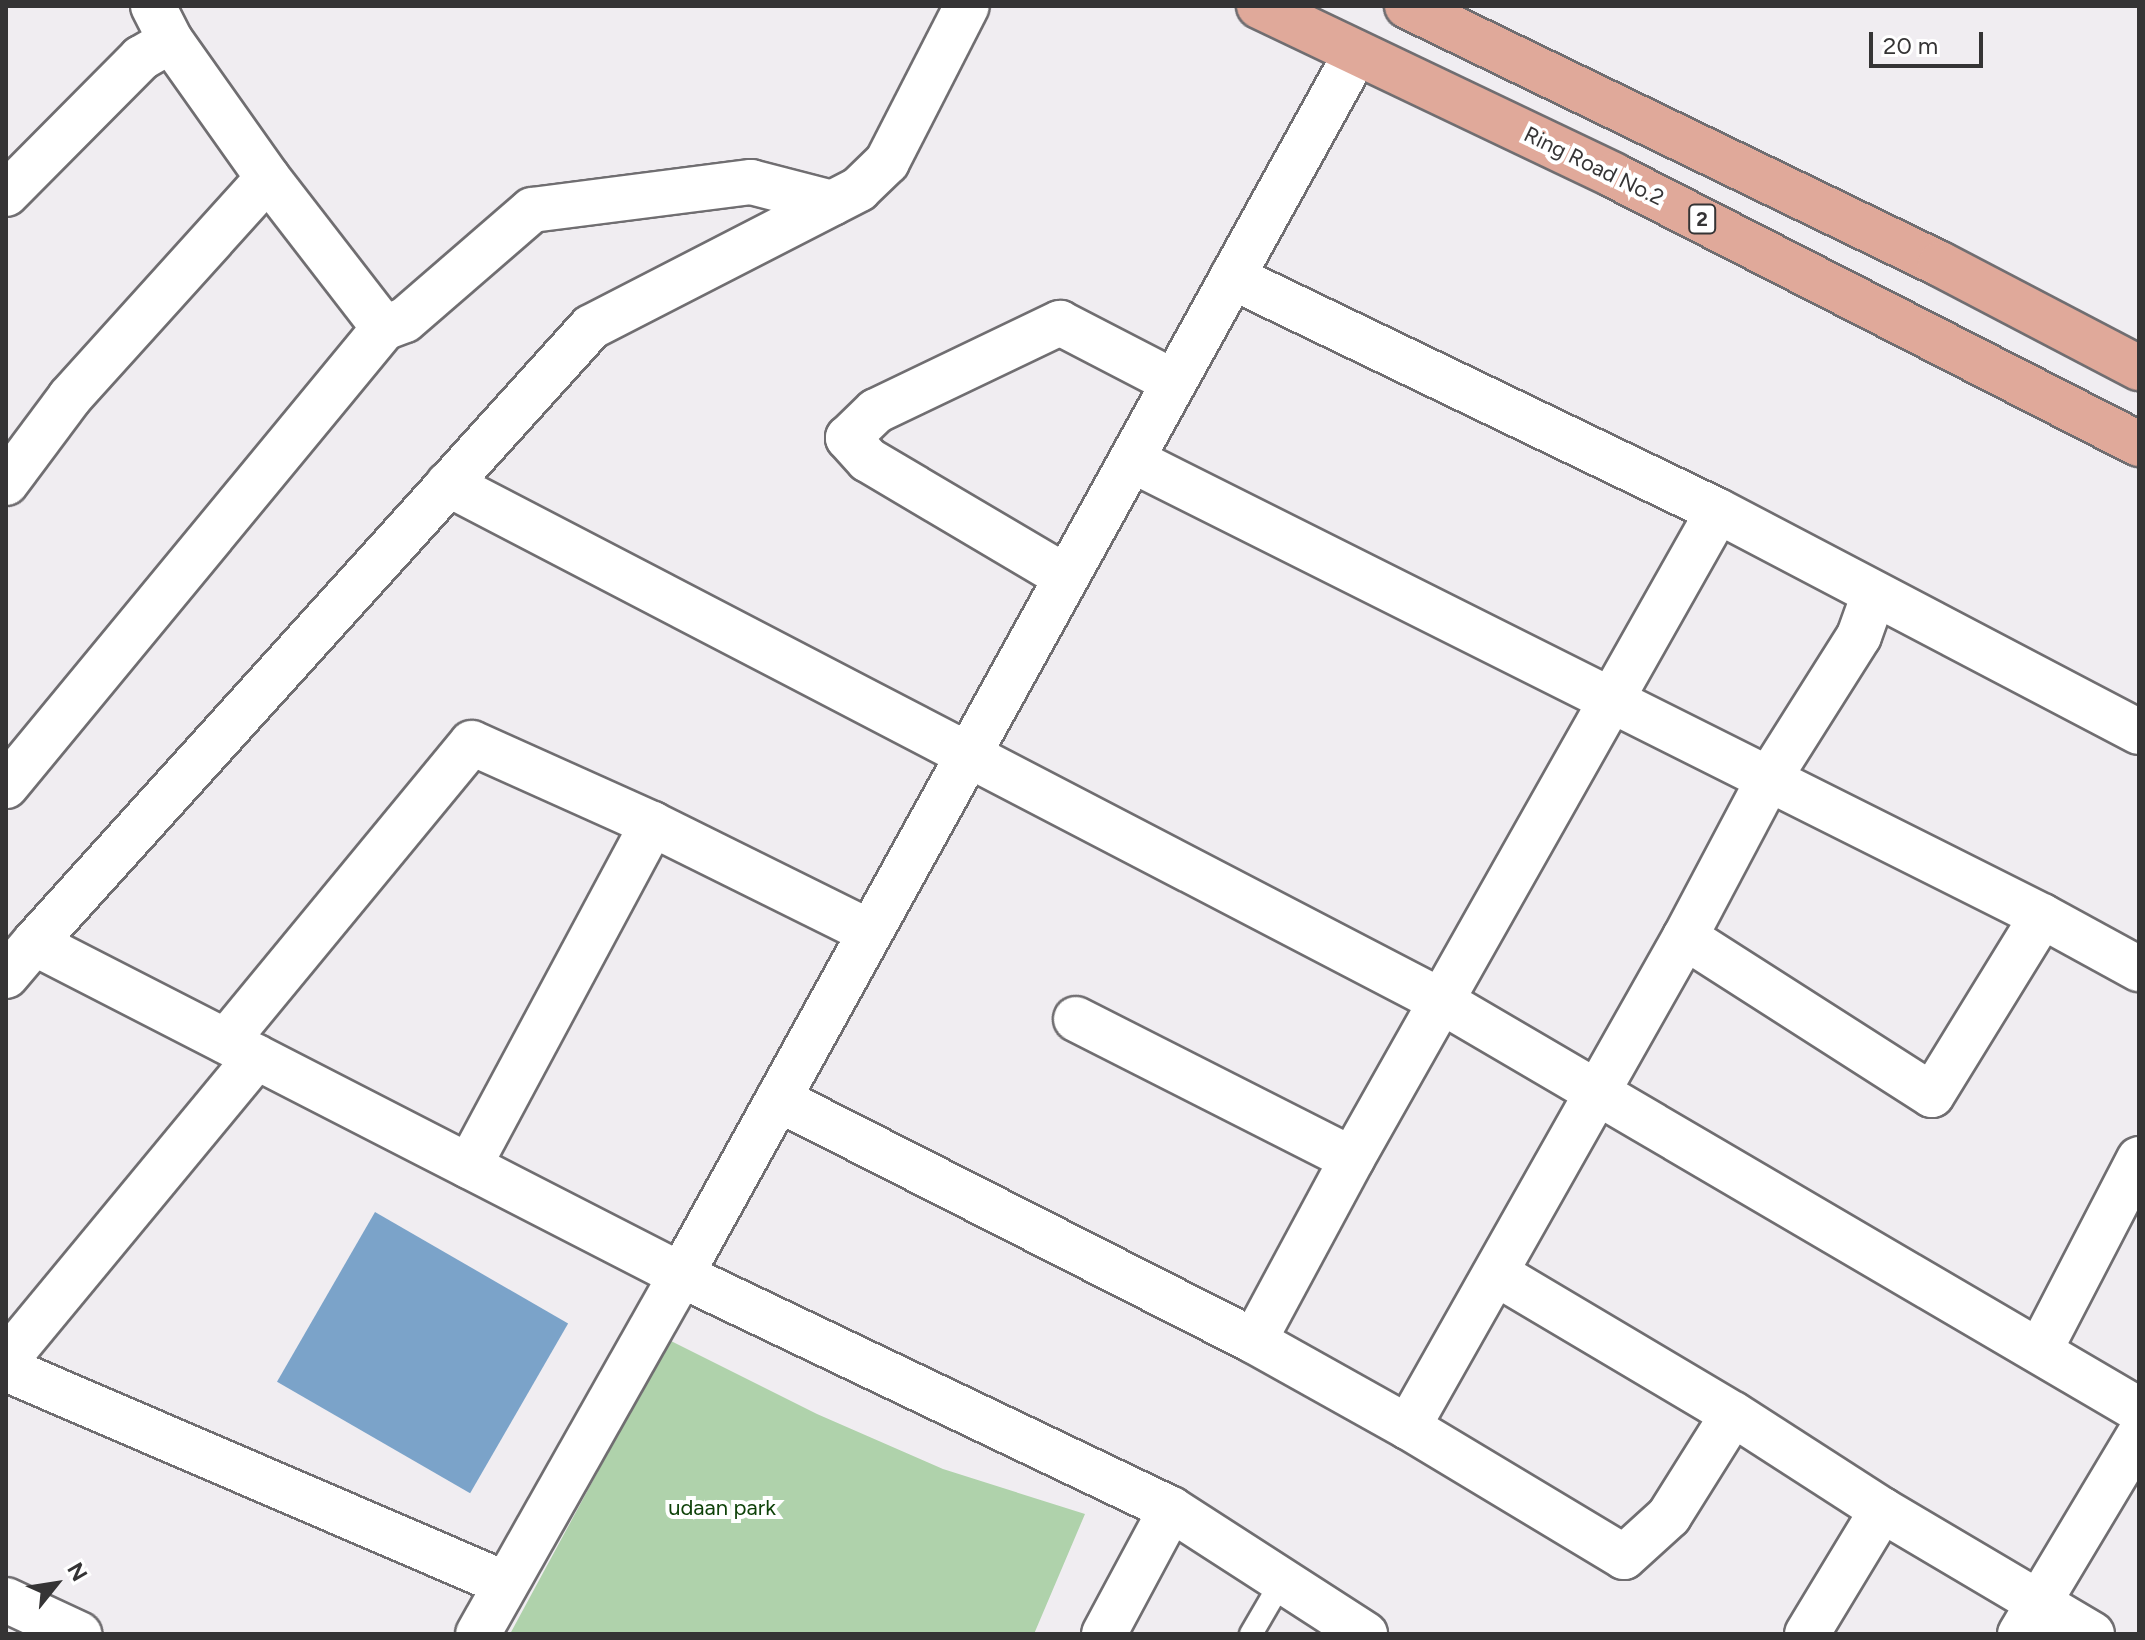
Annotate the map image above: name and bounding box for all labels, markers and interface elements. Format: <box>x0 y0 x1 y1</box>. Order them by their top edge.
scale bar <box>1873 16 1987 66</box>
text: 20 m <box>1883 31 1938 60</box>
street label: Ring Road No.2 <box>1520 121 1668 211</box>
road number: 2 <box>1688 203 1716 235</box>
park label: udaan park <box>668 1495 776 1521</box>
north arrow <box>16 1544 96 1624</box>
text: N <box>61 1558 93 1586</box>

